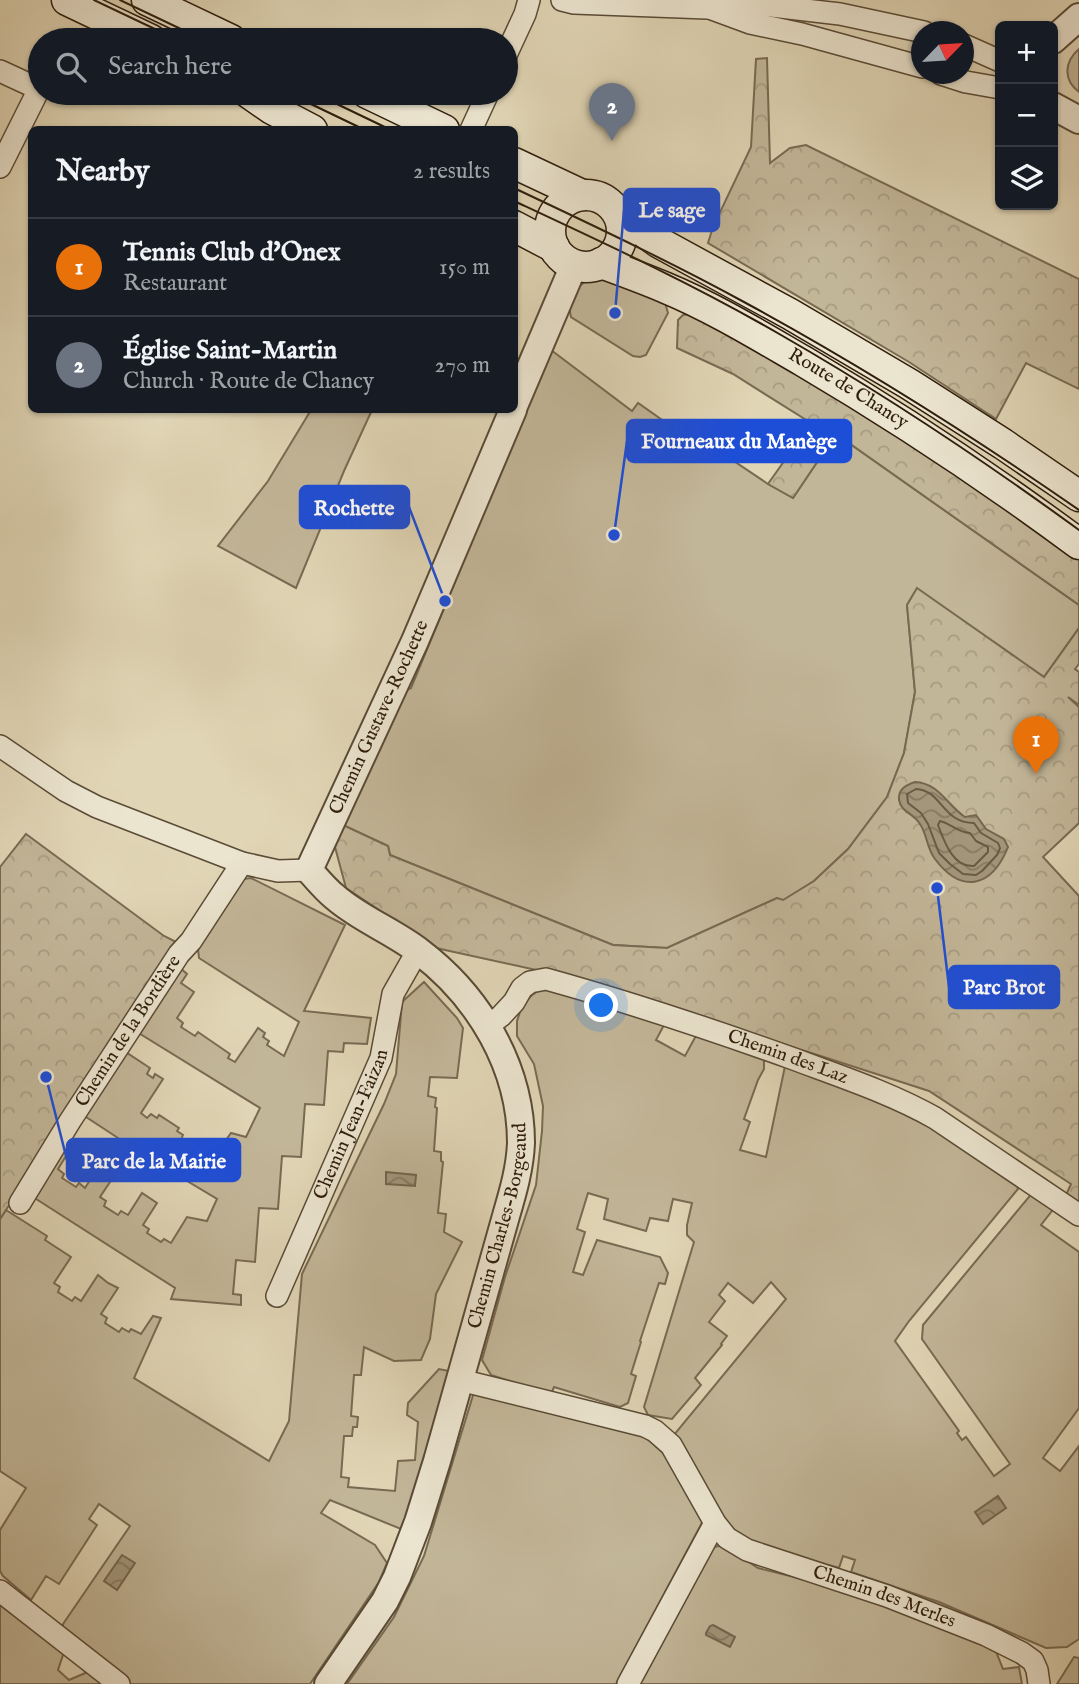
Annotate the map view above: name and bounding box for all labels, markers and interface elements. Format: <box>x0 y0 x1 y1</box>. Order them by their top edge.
north arrow <box>911 21 974 84</box>
map controls <box>995 21 1058 210</box>
button: + <box>995 21 1058 84</box>
search box <box>28 28 518 105</box>
icon: search <box>52 48 90 86</box>
text: Search here <box>108 50 232 83</box>
pin: 2 <box>589 83 635 141</box>
button: − <box>995 84 1058 147</box>
button: layers <box>995 147 1058 210</box>
text: Nearby <box>56 153 149 191</box>
text: 2 results <box>413 157 490 186</box>
callout: Le sage <box>624 189 719 231</box>
text: Le sage <box>639 198 706 225</box>
text: Tennis Club d'Onex <box>123 236 341 269</box>
text: 1 <box>75 253 83 282</box>
text: 150 m <box>439 253 490 282</box>
text: Restaurant <box>123 269 227 298</box>
text: Église Saint-Martin <box>123 334 337 367</box>
street label: Route de Chancy <box>784 343 913 435</box>
text: 2 <box>74 351 84 380</box>
text: 270 m <box>435 351 490 380</box>
text: Church · Route de Chancy <box>123 367 374 396</box>
callout: Fourneaux du Manège <box>627 420 851 462</box>
text: Fourneaux du Manège <box>641 429 837 456</box>
callout: Rochette <box>300 486 409 528</box>
text: Rochette <box>313 496 395 523</box>
street label: Chemin Gustave-Rochette <box>324 616 435 819</box>
pin: 1 <box>1013 716 1059 774</box>
street label: Chemin de la Bordière <box>70 951 187 1112</box>
callout: Parc Brot <box>949 966 1059 1008</box>
text: Parc Brot <box>963 975 1046 1002</box>
your location <box>584 988 618 1022</box>
street label: Chemin des Laz <box>724 1025 851 1090</box>
street label: Chemin Jean-Faizan <box>308 1048 394 1204</box>
street label: Chemin Charles-Borgeaud <box>463 1121 533 1332</box>
callout: Parc de la Mairie <box>67 1139 240 1181</box>
text: Parc de la Mairie <box>82 1149 227 1176</box>
street label: Chemin des Merles <box>810 1560 959 1634</box>

